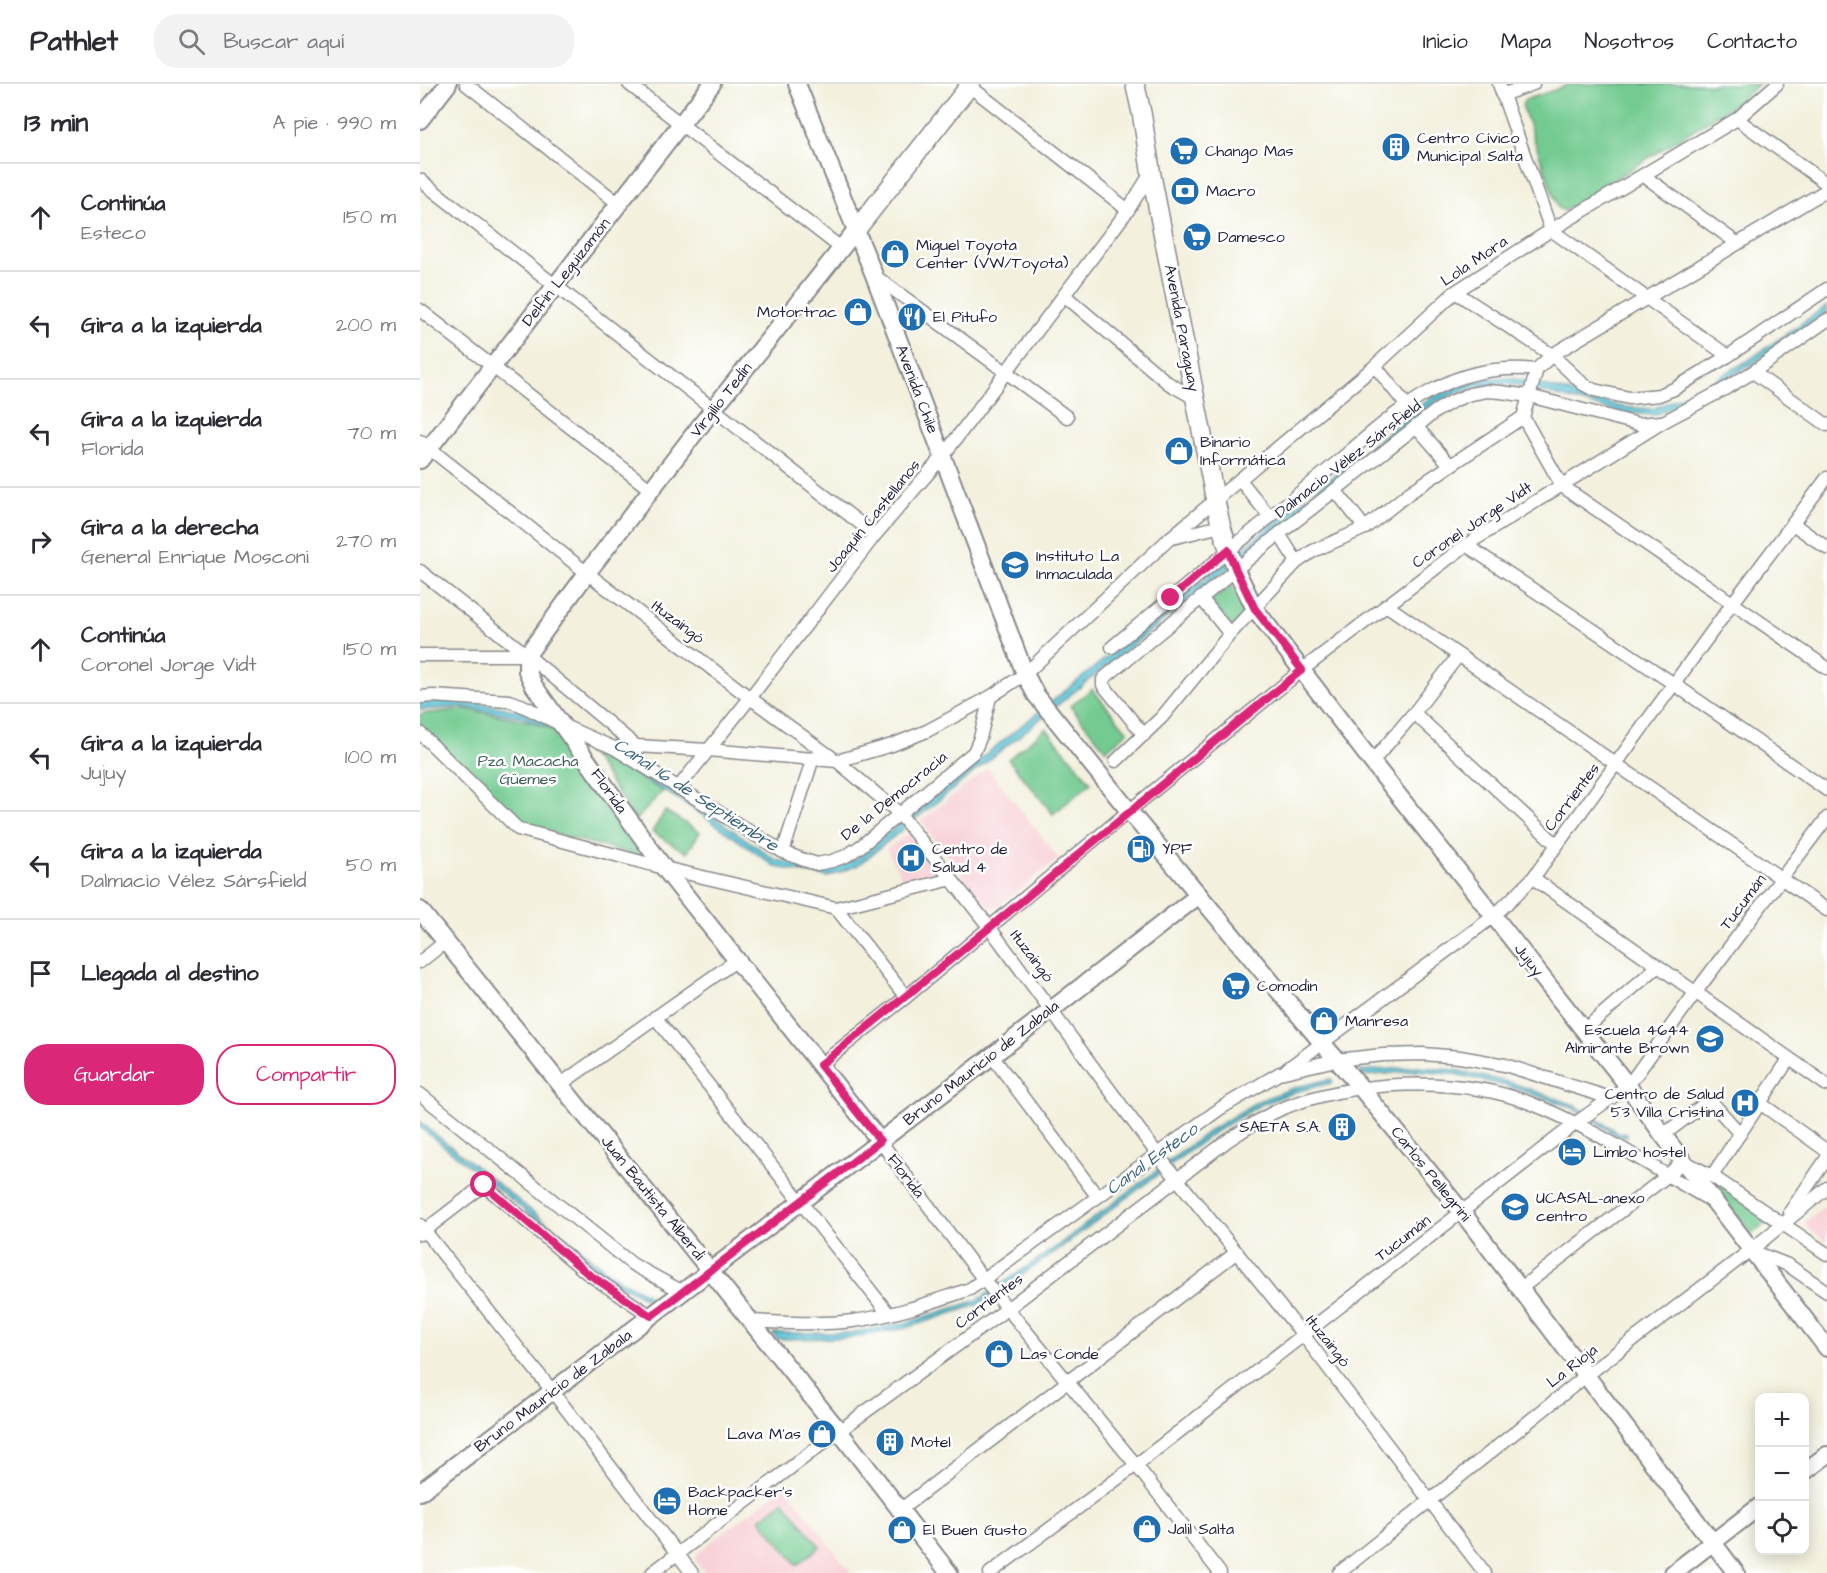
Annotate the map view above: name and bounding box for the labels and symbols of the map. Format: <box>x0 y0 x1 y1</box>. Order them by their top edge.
place label: Centro Cívico Municipal Salta <box>1417 127 1523 167</box>
building icon: Centro Cívico Municipal Salta <box>1380 131 1412 163</box>
supermarket icon: Chango Mas <box>1168 135 1200 167</box>
place label: Chango Mas <box>1205 140 1293 163</box>
bank icon: Macro <box>1169 175 1201 207</box>
place label: Macro <box>1206 180 1255 202</box>
street label: Delfín Leguizamón <box>517 213 616 331</box>
supermarket icon: Damesco <box>1181 221 1213 253</box>
place label: Damesco <box>1218 226 1285 248</box>
street label: Lola Mora <box>1436 231 1512 291</box>
place label: Miguel Toyota Center (VW/Toyota) <box>916 234 1069 275</box>
shop icon: Miguel Toyota Center (VW/Toyota) <box>879 238 911 270</box>
street label: Avenida Paraguay <box>1158 263 1205 394</box>
shop icon: Motortrac <box>842 296 874 328</box>
place label: Motortrac <box>757 301 837 323</box>
restaurant icon: El Pitufo <box>896 301 928 333</box>
place label: El Pitufo <box>933 306 997 328</box>
street label: Avenida Chile <box>890 342 944 437</box>
street label: Virgilio Tedín <box>685 358 758 443</box>
street label: Dalmacio Vélez Sársfield <box>1270 395 1426 523</box>
place label: Binario Informática <box>1200 431 1286 471</box>
shop icon: Binario Informática <box>1163 435 1195 467</box>
street label: Joaquín Castellanos <box>821 455 925 577</box>
street label: Coronel Jorge Vidt <box>1408 476 1537 574</box>
place label: Instituto La Inmaculada <box>1036 545 1119 585</box>
school or university icon: Instituto La Inmaculada <box>999 549 1031 581</box>
route end <box>1157 584 1183 610</box>
street label: Ituzaingó <box>647 595 709 650</box>
water label: Canal 16 de Septiembre <box>609 732 784 858</box>
street label: De la Democracia <box>836 746 952 846</box>
park label: Pza. Macacha Güemes <box>478 750 578 790</box>
street label: Corrientes <box>1539 758 1605 836</box>
street label: Florida <box>586 764 632 818</box>
fuel station icon: YPF <box>1125 833 1157 865</box>
place label: Centro de Salud 4 <box>932 838 1008 878</box>
place label: YPF <box>1162 838 1192 860</box>
hospital icon: Centro de Salud 4 <box>895 842 927 874</box>
street label: Tucumán <box>1715 869 1771 935</box>
street label: Ituzaingó <box>1004 925 1059 987</box>
street label: Jujuy <box>1508 939 1549 982</box>
supermarket icon: Comodin <box>1220 970 1252 1002</box>
place label: Comodin <box>1257 975 1317 997</box>
street label: Bruno Mauricio de Zabala <box>899 995 1063 1131</box>
shop icon: Manresa <box>1308 1005 1340 1037</box>
place label: Manresa <box>1345 1010 1408 1032</box>
place label: Escuela 4644 Almirante Brown <box>1565 1019 1689 1059</box>
school or university icon: Escuela 4644 Almirante Brown <box>1694 1023 1726 1055</box>
place label: Centro de Salud 53 Villa Cristina <box>1605 1083 1724 1123</box>
hospital icon: Centro de Salud 53 Villa Cristina <box>1729 1087 1761 1119</box>
building icon: SAETA S.A. <box>1326 1111 1358 1143</box>
water label: Canal Esteco <box>1101 1116 1205 1201</box>
place label: SAETA S.A. <box>1239 1116 1321 1138</box>
street label: Carlos Pellegrini <box>1385 1122 1477 1227</box>
street label: Juan Bautista Alberdi <box>596 1131 711 1265</box>
hotel icon: Limbo hostel <box>1556 1136 1588 1168</box>
place label: Limbo hostel <box>1593 1141 1686 1163</box>
street label: Florida <box>882 1149 930 1203</box>
route start <box>470 1171 496 1197</box>
place label: UCASAL-anexo centro <box>1536 1187 1644 1227</box>
school or university icon: UCASAL-anexo centro <box>1499 1191 1531 1223</box>
street label: Tucumán <box>1371 1209 1435 1267</box>
street label: Corrientes <box>950 1268 1028 1334</box>
street label: Ituzaingó <box>1300 1310 1355 1372</box>
street label: Bruno Mauricio de Zabala <box>470 1324 636 1458</box>
shop icon: Las Conde <box>983 1338 1015 1370</box>
street label: La Rioja <box>1542 1339 1602 1393</box>
place label: Las Conde <box>1020 1343 1099 1365</box>
shop icon: Lava M’as <box>806 1418 838 1450</box>
place label: Lava M’as <box>727 1423 801 1445</box>
building icon: Motel <box>874 1426 906 1458</box>
place label: Motel <box>911 1431 951 1453</box>
place label: Backpacker's Home <box>688 1481 793 1521</box>
hotel icon: Backpacker's Home <box>651 1485 683 1517</box>
shop icon: Jalil Salta <box>1131 1513 1163 1545</box>
shop icon: El Buen Gusto <box>886 1514 918 1546</box>
place label: Jalil Salta <box>1168 1518 1234 1540</box>
place label: El Buen Gusto <box>923 1519 1027 1541</box>

